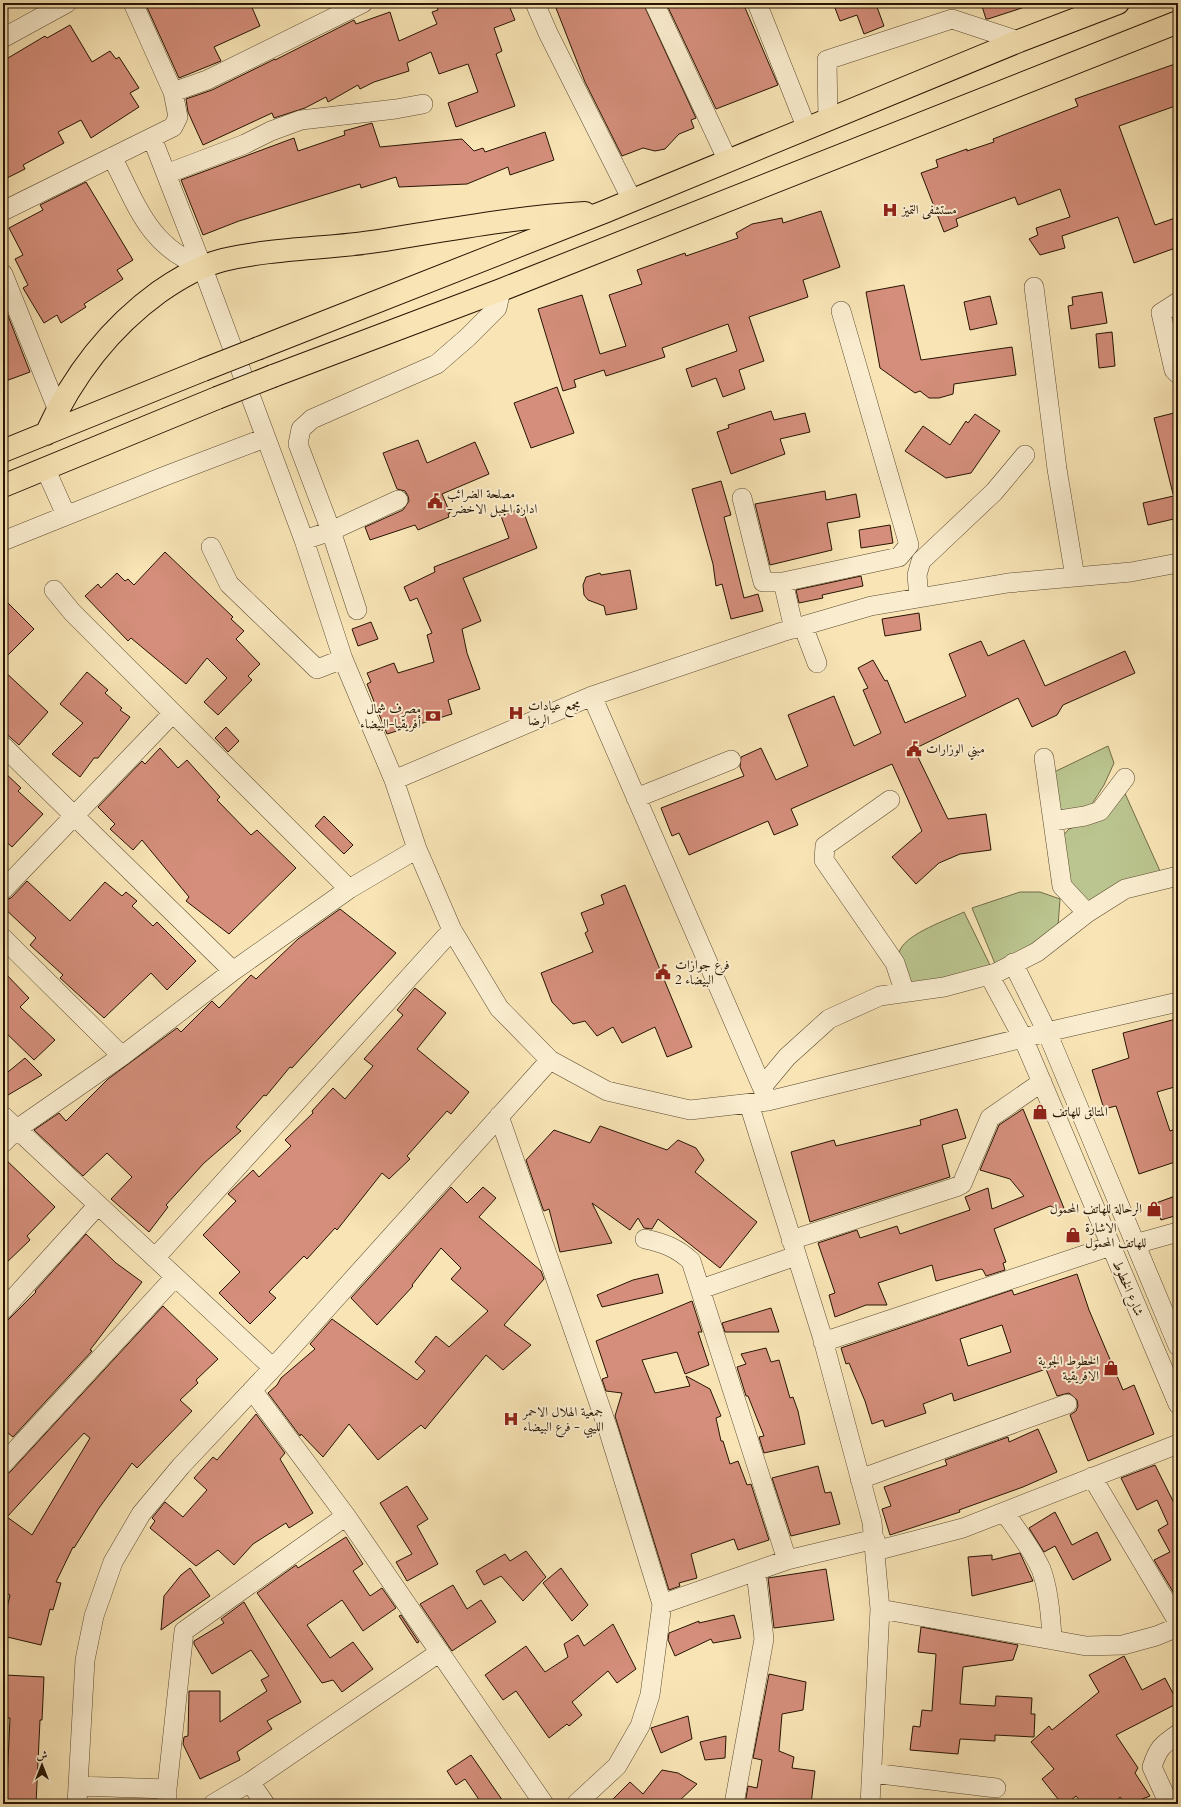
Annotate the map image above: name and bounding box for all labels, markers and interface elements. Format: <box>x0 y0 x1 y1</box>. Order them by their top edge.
hospital icon: مستشفى التميز <box>881 201 899 219</box>
place label: مستشفى التميز <box>900 201 957 220</box>
place label: مصلحة الضرائب -ادارة الجبل الاخضر <box>447 485 538 518</box>
public building icon: مصلحة الضرائب -ادارة الجبل الاخضر <box>426 492 444 510</box>
place label: مجمع عيادات الرضا <box>528 697 581 730</box>
place label: مصرف شمال أفريقيا-البيضاء <box>360 700 421 733</box>
hospital icon: مجمع عيادات الرضا <box>507 704 525 722</box>
bank icon: مصرف شمال أفريقيا-البيضاء <box>424 707 442 725</box>
public building icon: مبني الوزارات <box>905 740 923 758</box>
place label: مبني الوزارات <box>926 740 985 760</box>
place label: فرع جوازات البيضاء 2 <box>675 956 730 989</box>
public building icon: فرع جوازات البيضاء 2 <box>654 963 672 981</box>
shop icon: المتالق للهاتف <box>1031 1103 1049 1121</box>
place label: المتالق للهاتف <box>1052 1103 1108 1121</box>
place label: الرحالة للهاتف المحمول <box>1050 1200 1142 1218</box>
shop icon: الرحالة للهاتف المحمول <box>1145 1200 1163 1218</box>
place label: الاشارة للهاتف المحمول <box>1085 1219 1146 1252</box>
shop icon: الاشارة للهاتف المحمول <box>1064 1226 1082 1244</box>
street label: شارع الخطوط <box>1106 1257 1148 1319</box>
place label: الخطوط الجوية الافريقية <box>1038 1352 1099 1385</box>
shop icon: الخطوط الجوية الافريقية <box>1102 1359 1120 1377</box>
place label: جمعية الهلال الاحمر الليبي - فرع البيضاء <box>521 1403 604 1438</box>
hospital icon: جمعية الهلال الاحمر الليبي - فرع البيضاء <box>502 1410 520 1428</box>
north arrow <box>22 1745 62 1785</box>
text: ش <box>37 1748 48 1763</box>

